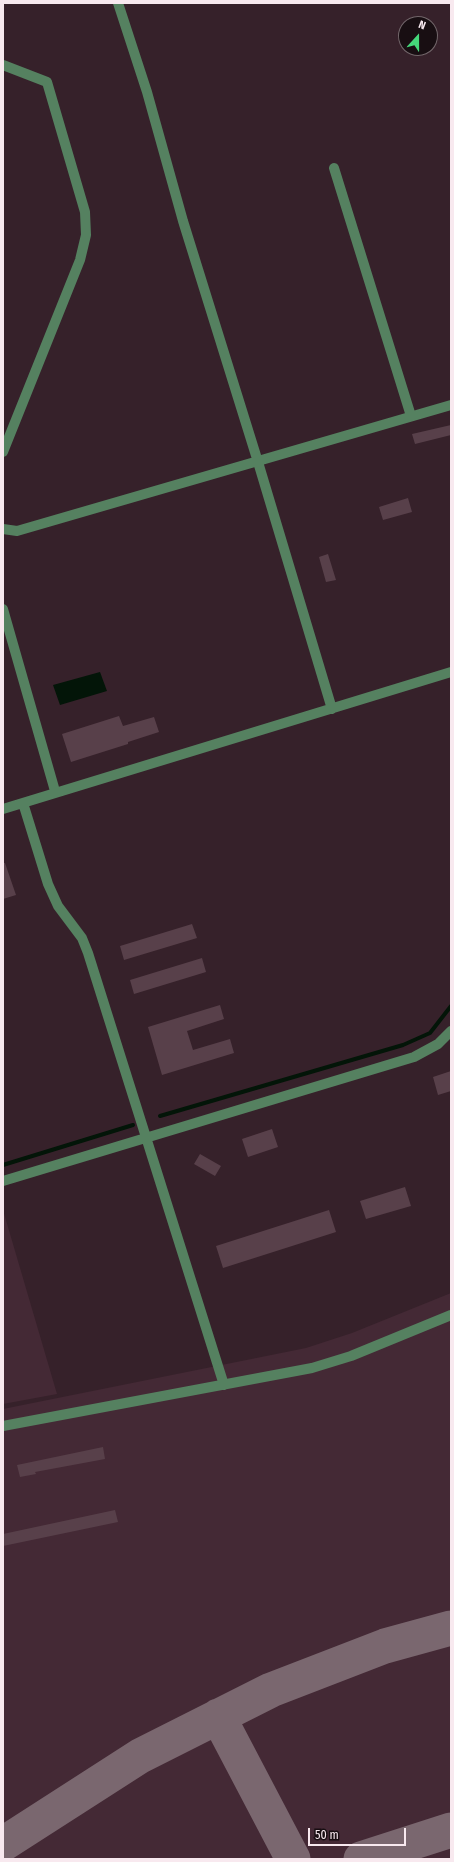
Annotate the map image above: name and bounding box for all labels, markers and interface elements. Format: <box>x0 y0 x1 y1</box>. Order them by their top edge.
north arrow <box>398 16 438 56</box>
text: N <box>417 18 428 33</box>
scale bar <box>310 1820 408 1846</box>
text: 50 m <box>315 1828 339 1842</box>

